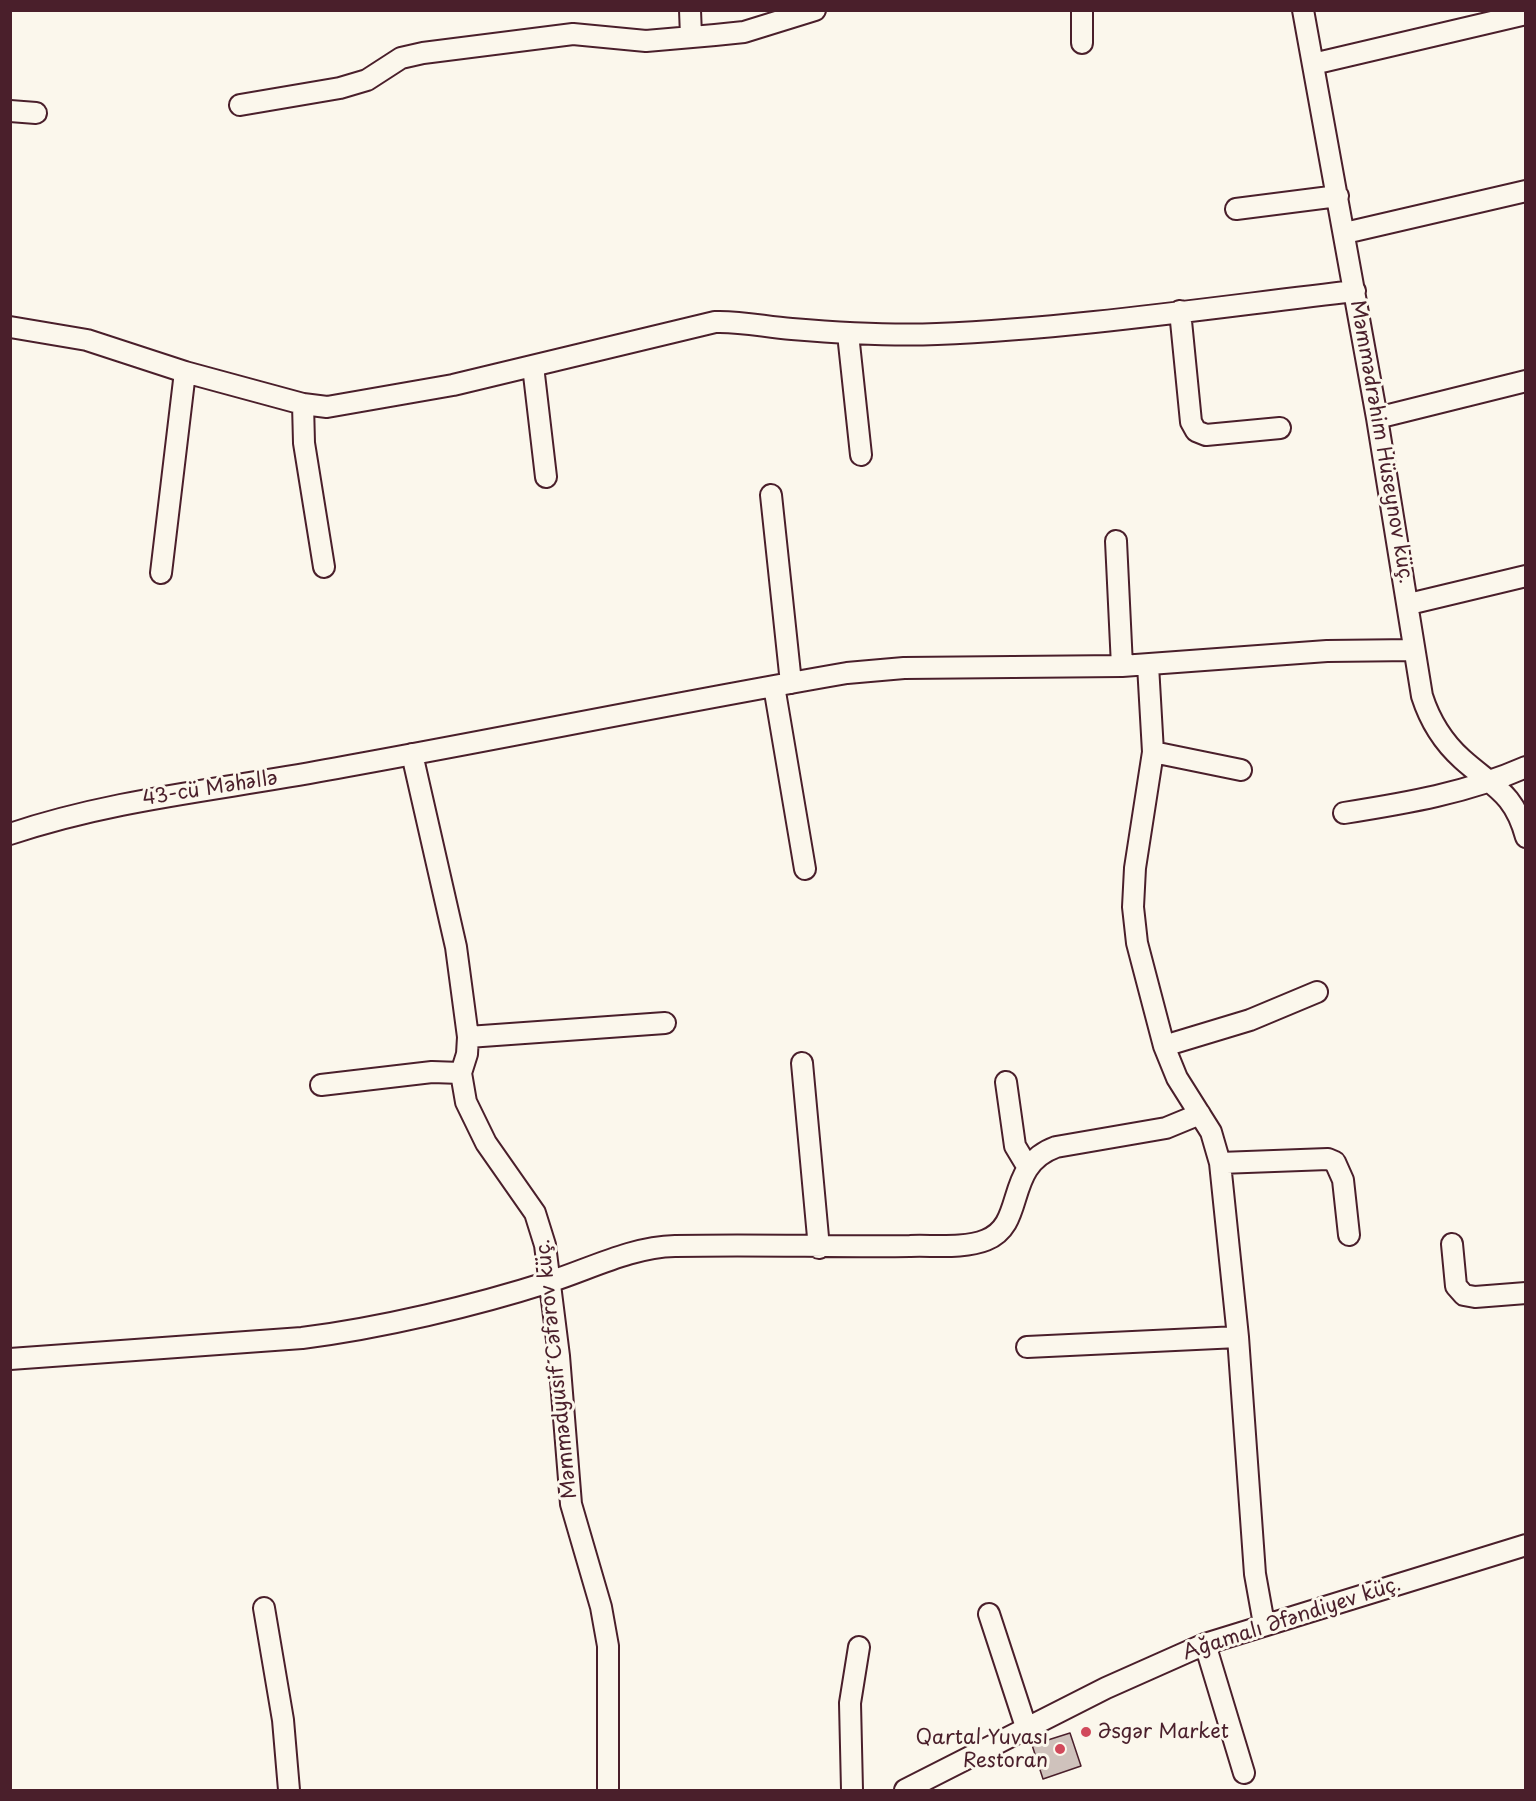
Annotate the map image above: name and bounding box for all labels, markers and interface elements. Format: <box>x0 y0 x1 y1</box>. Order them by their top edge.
street label: Məmmədrəhim Hüseynov küç. <box>1344 298 1418 586</box>
street label: 43-cü Məhəllə <box>141 766 279 812</box>
street label: Məmmədyusif Cəfərov küç. <box>531 1238 583 1500</box>
street label: Ağamalı Əfəndiyev küç. <box>1180 1572 1404 1666</box>
place label: Əsgər Market <box>1098 1720 1229 1744</box>
marker: Əsgər Market <box>1079 1725 1093 1739</box>
place label: Qartal Yuvası Restoran <box>916 1726 1048 1773</box>
marker: Qartal Yuvası Restoran <box>1053 1742 1067 1756</box>

